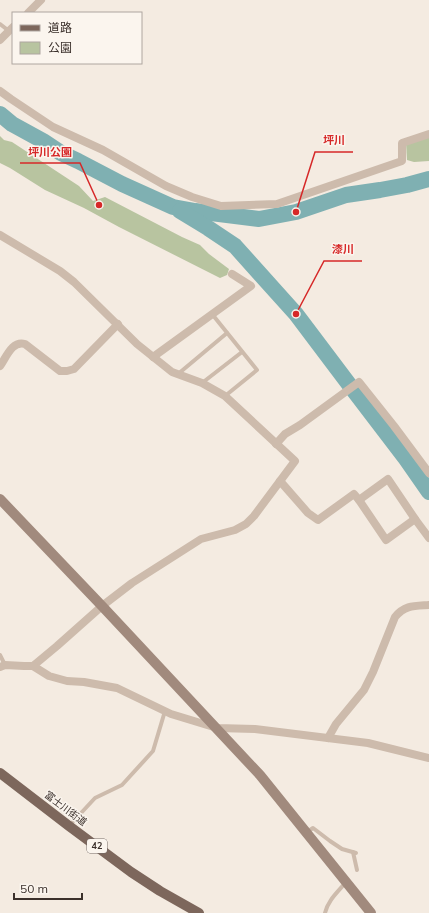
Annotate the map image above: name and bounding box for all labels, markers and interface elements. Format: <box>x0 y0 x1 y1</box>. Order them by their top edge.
legend <box>12 12 142 64</box>
text: 道路 <box>48 20 72 35</box>
text: 公園 <box>48 40 72 55</box>
callout: 坪川 <box>315 129 353 152</box>
text: 坪川 <box>323 133 345 147</box>
callout: 坪川公園 <box>20 140 80 163</box>
text: 坪川公園 <box>28 145 72 159</box>
callout: 漆川 <box>324 238 362 261</box>
text: 漆川 <box>332 242 354 256</box>
street label: 富士川街道 <box>42 788 90 829</box>
road number: 42 <box>87 839 107 853</box>
scale bar <box>14 875 82 901</box>
text: 50 m <box>20 881 48 896</box>

